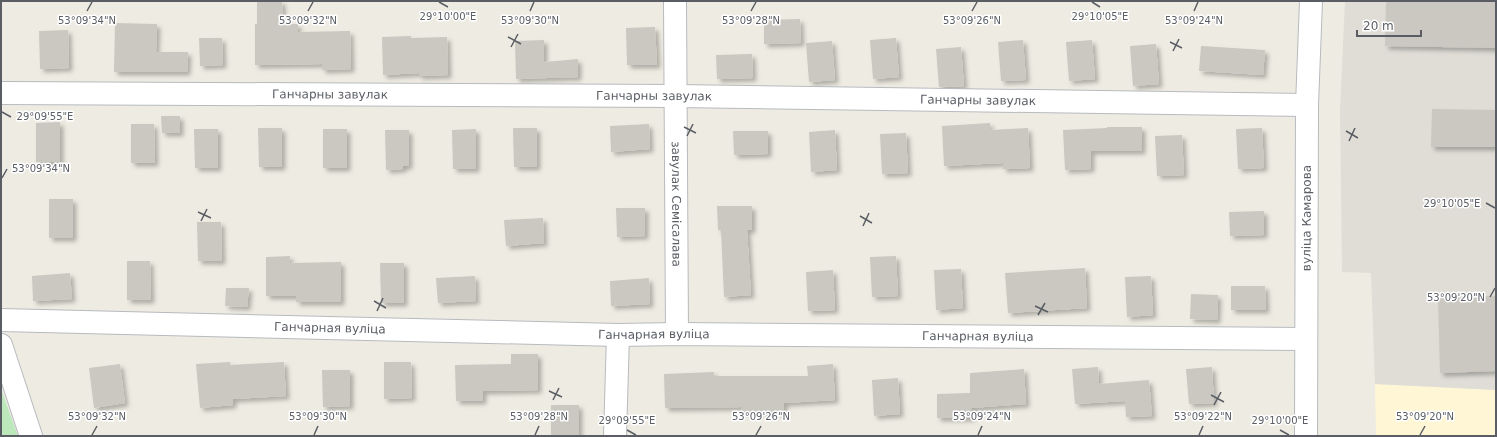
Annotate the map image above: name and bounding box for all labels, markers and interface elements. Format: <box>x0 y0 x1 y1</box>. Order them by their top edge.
text: 29°10'00"E <box>420 11 476 22</box>
text: 29°10'05"E <box>1072 11 1128 22</box>
scale bar <box>1357 12 1421 38</box>
text: 53°09'34"N <box>58 15 116 26</box>
text: 53°09'32"N <box>279 15 337 26</box>
text: 53°09'30"N <box>501 15 559 26</box>
text: 53°09'28"N <box>722 15 780 26</box>
text: 53°09'26"N <box>943 15 1001 26</box>
text: 53°09'24"N <box>1165 15 1223 26</box>
text: 20 m <box>1363 19 1394 33</box>
street label: Ганчарны завулак <box>272 87 388 102</box>
street label: Ганчарны завулак <box>596 89 712 104</box>
street label: Ганчарны завулак <box>920 92 1036 108</box>
text: 29°09'55"E <box>17 111 73 122</box>
street label: завулак Семісалава <box>669 141 684 267</box>
text: 53°09'34"N <box>12 163 70 174</box>
street label: вуліца Камарова <box>1299 165 1314 271</box>
text: 29°10'05"E <box>1424 198 1480 209</box>
text: 53°09'20"N <box>1427 292 1485 303</box>
street label: Ганчарная вуліца <box>274 320 386 336</box>
street label: Ганчарная вуліца <box>598 327 710 342</box>
street label: Ганчарная вуліца <box>922 329 1034 344</box>
text: 53°09'32"N <box>68 411 126 422</box>
text: 53°09'30"N <box>289 411 347 422</box>
text: 53°09'28"N <box>510 411 568 422</box>
text: 53°09'26"N <box>732 411 790 422</box>
text: 53°09'24"N <box>953 411 1011 422</box>
text: 53°09'22"N <box>1174 411 1232 422</box>
text: 53°09'20"N <box>1396 411 1454 422</box>
text: 29°09'55"E <box>599 415 655 426</box>
text: 29°10'00"E <box>1252 415 1308 426</box>

